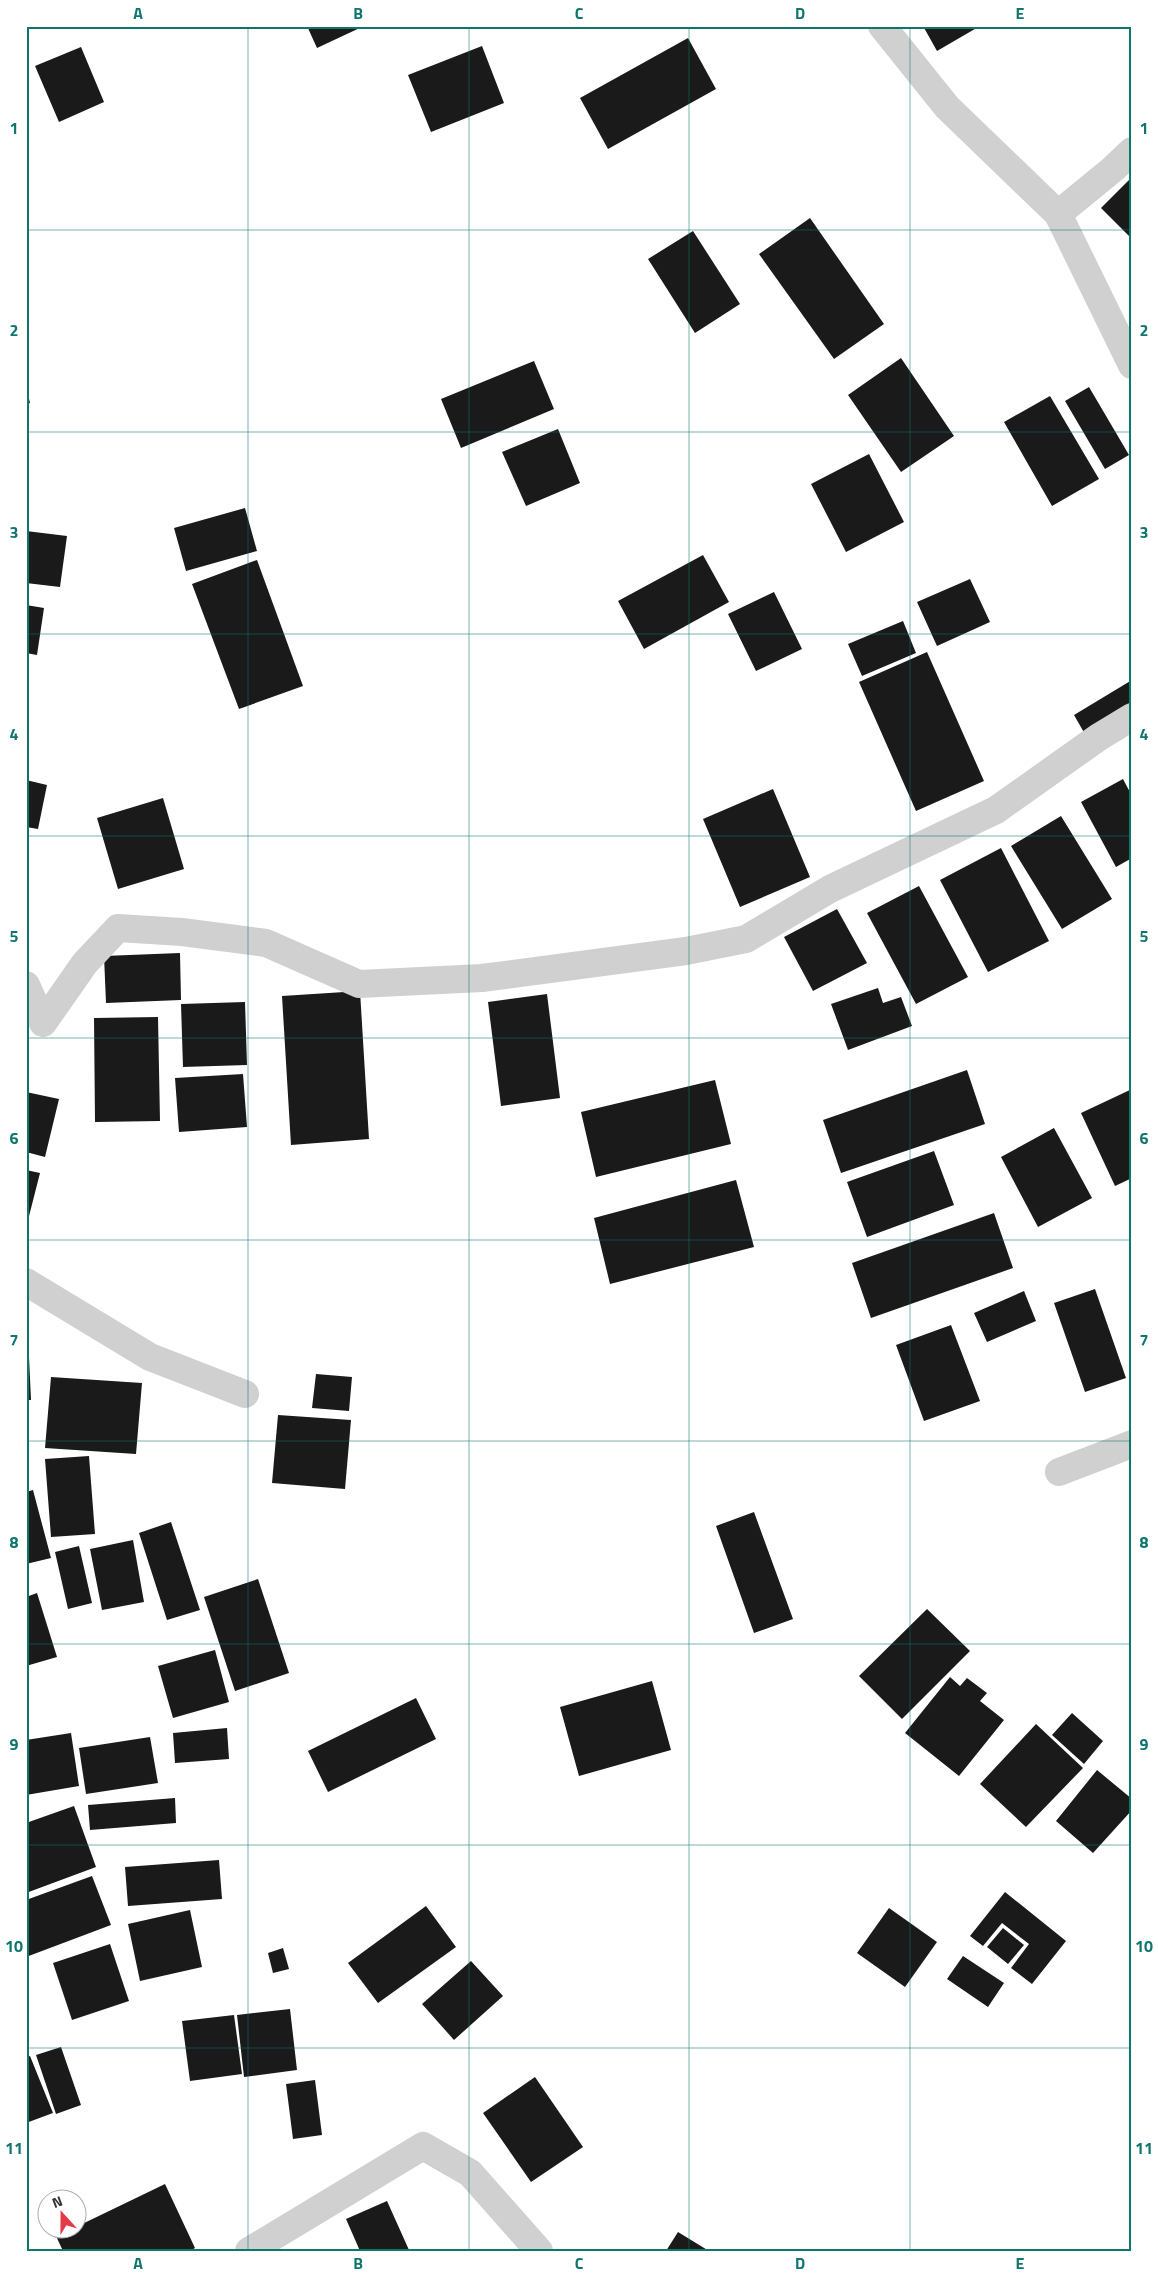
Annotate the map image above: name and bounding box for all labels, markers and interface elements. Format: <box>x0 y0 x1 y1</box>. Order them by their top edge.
text: A <box>133 1 143 25</box>
text: B <box>353 1 363 25</box>
text: C <box>575 1 584 25</box>
text: D <box>795 1 805 25</box>
text: E <box>1016 1 1025 25</box>
text: 1 <box>10 116 18 140</box>
text: 1 <box>1140 116 1148 140</box>
text: 2 <box>10 318 18 342</box>
text: 2 <box>1140 318 1148 342</box>
text: 3 <box>10 520 18 544</box>
text: 3 <box>1140 520 1148 544</box>
text: 4 <box>10 722 19 746</box>
text: 4 <box>1140 722 1149 746</box>
text: 5 <box>10 924 19 948</box>
text: 5 <box>1140 924 1149 948</box>
text: 6 <box>10 1126 19 1150</box>
text: 6 <box>1140 1126 1149 1150</box>
text: 7 <box>10 1328 18 1352</box>
text: 7 <box>1140 1328 1148 1352</box>
text: 8 <box>10 1530 19 1554</box>
text: 8 <box>1140 1530 1149 1554</box>
text: 9 <box>10 1732 19 1756</box>
text: 9 <box>1140 1732 1149 1756</box>
text: 10 <box>5 1934 23 1958</box>
text: 10 <box>1135 1934 1153 1958</box>
text: 11 <box>5 2136 23 2160</box>
text: 11 <box>1135 2136 1153 2160</box>
north arrow <box>38 2190 88 2240</box>
text: N <box>49 2190 65 2213</box>
text: A <box>133 2251 143 2275</box>
text: B <box>353 2251 363 2275</box>
text: C <box>575 2251 584 2275</box>
text: D <box>795 2251 805 2275</box>
text: E <box>1016 2251 1025 2275</box>

